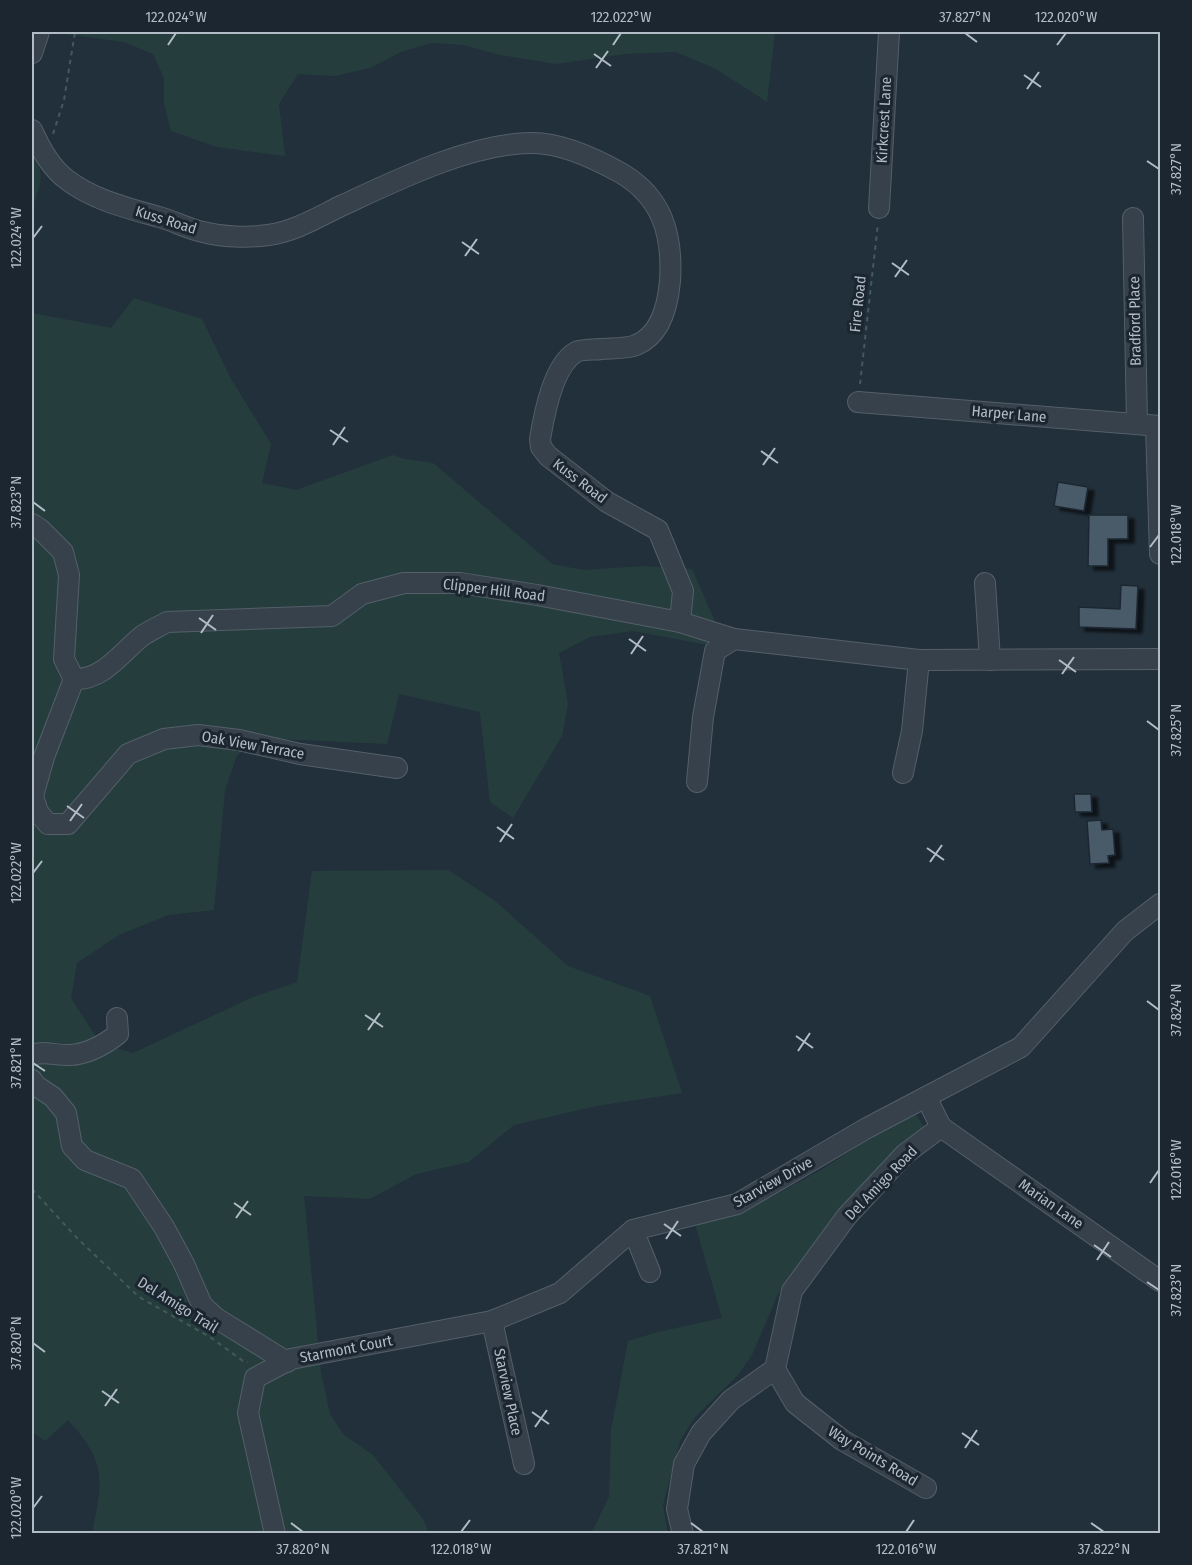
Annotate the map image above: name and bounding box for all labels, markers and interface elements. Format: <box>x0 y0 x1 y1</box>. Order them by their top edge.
text: 122.024°W <box>145 8 207 26</box>
text: 122.022°W <box>590 8 652 26</box>
text: 37.827°N <box>939 8 991 26</box>
text: 122.020°W <box>1035 8 1097 26</box>
street label: Kirkcrest Lane <box>873 76 895 164</box>
text: 37.827°N <box>1167 143 1185 195</box>
street label: Kuss Road <box>133 202 199 238</box>
text: 122.024°W <box>7 207 25 269</box>
street label: Fire Road <box>846 275 870 333</box>
street label: Bradford Place <box>1125 276 1145 366</box>
street label: Harper Lane <box>971 402 1047 426</box>
street label: Kuss Road <box>549 455 611 507</box>
text: 37.823°N <box>7 476 25 528</box>
text: 122.018°W <box>1167 504 1185 566</box>
street label: Clipper Hill Road <box>442 575 546 605</box>
text: 37.825°N <box>1167 704 1185 756</box>
street label: Oak View Terrace <box>200 727 306 763</box>
text: 122.022°W <box>7 842 25 904</box>
text: 37.824°N <box>1167 983 1185 1037</box>
text: 37.821°N <box>7 1037 25 1089</box>
text: 122.016°W <box>1167 1140 1185 1200</box>
street label: Del Amigo Road <box>841 1142 921 1224</box>
street label: Starview Drive <box>730 1153 816 1211</box>
street label: Marian Lane <box>1015 1175 1087 1233</box>
text: 37.823°N <box>1167 1264 1185 1316</box>
street label: Del Amigo Trail <box>134 1273 222 1337</box>
text: 37.820°N <box>7 1316 25 1370</box>
street label: Starmont Court <box>298 1331 394 1367</box>
street label: Starview Place <box>490 1347 526 1437</box>
street label: Way Points Road <box>825 1422 921 1490</box>
text: 122.020°W <box>7 1477 25 1539</box>
text: 37.820°N <box>276 1540 330 1558</box>
text: 122.018°W <box>430 1540 492 1558</box>
text: 37.821°N <box>677 1540 729 1558</box>
text: 122.016°W <box>876 1540 936 1558</box>
text: 37.822°N <box>1078 1540 1130 1558</box>

